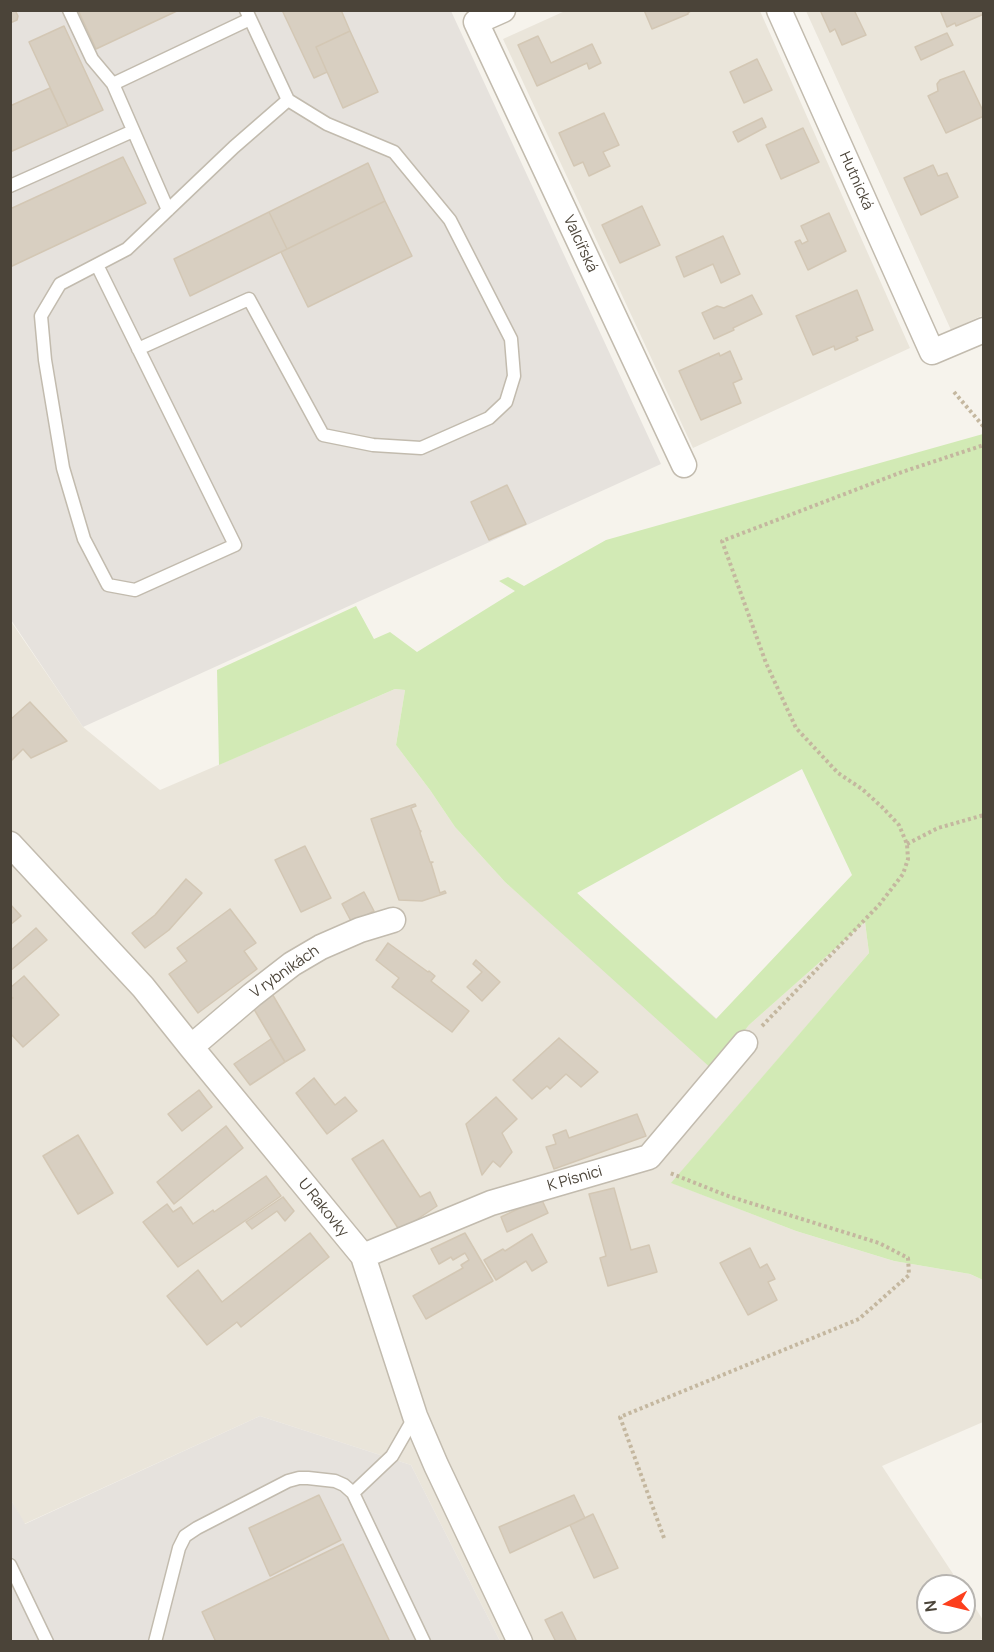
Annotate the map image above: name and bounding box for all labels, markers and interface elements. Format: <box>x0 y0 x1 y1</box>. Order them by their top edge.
street label: Hutnická <box>835 149 877 213</box>
street label: Valcířská <box>559 213 601 275</box>
street label: V rybníkách <box>247 942 323 1002</box>
street label: K Písnici <box>545 1163 605 1195</box>
street label: U Rakovky <box>294 1175 352 1241</box>
north arrow <box>916 1574 976 1634</box>
text: N <box>918 1599 942 1613</box>

